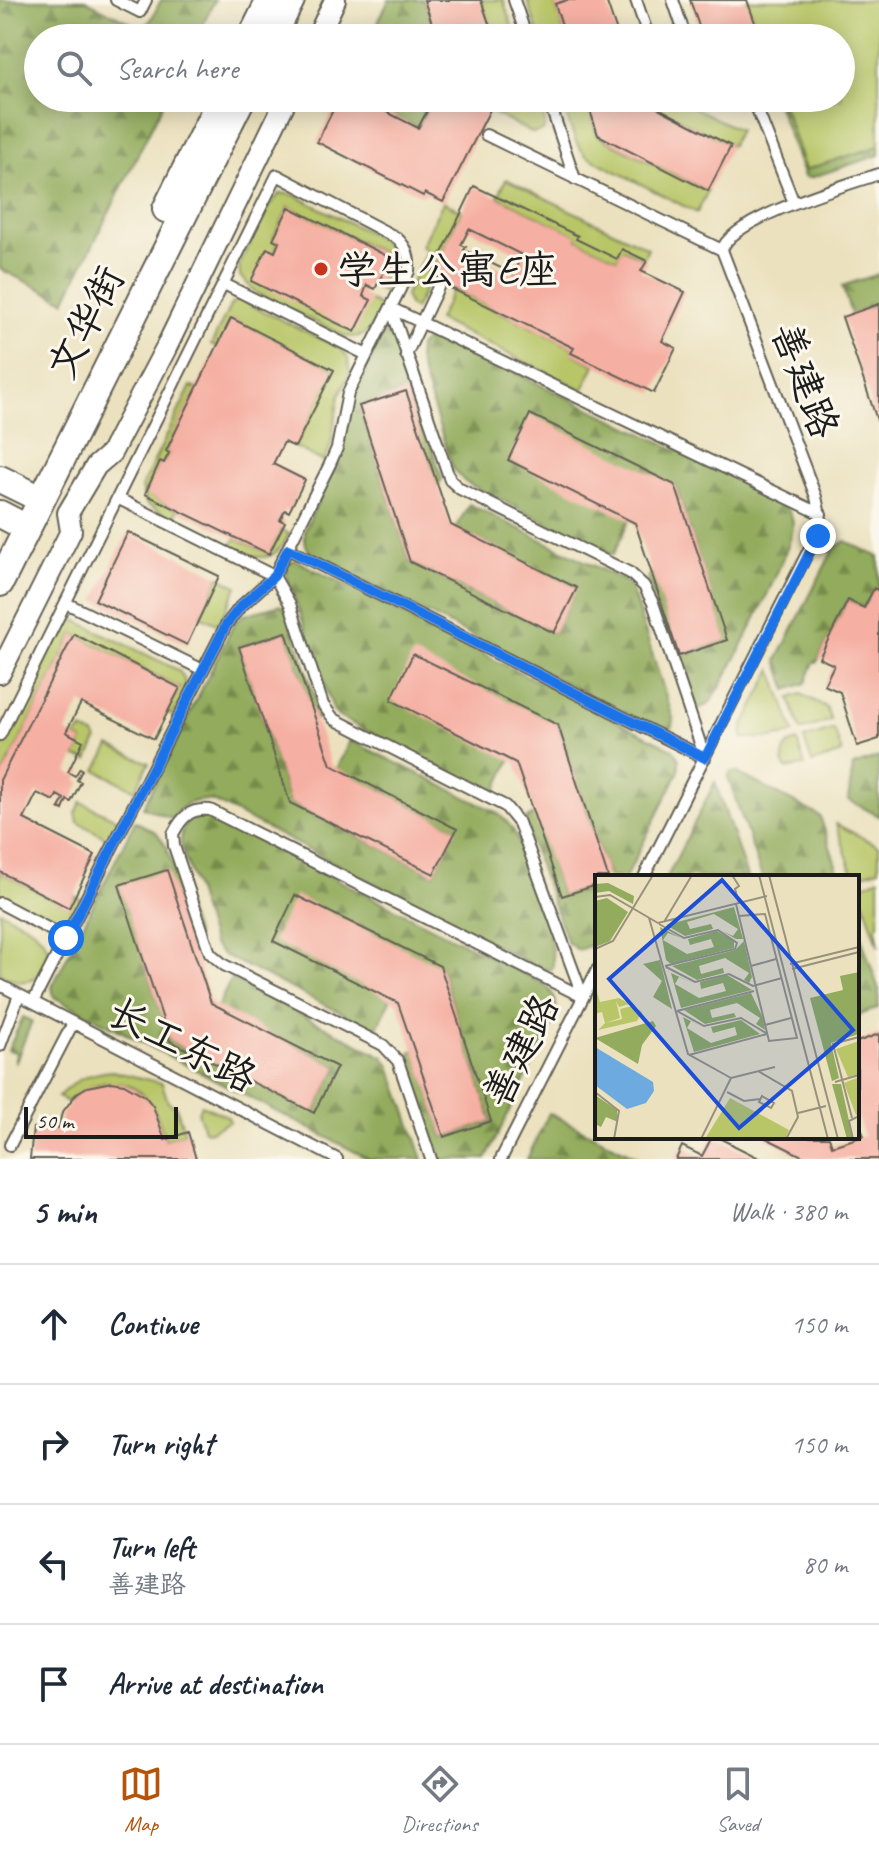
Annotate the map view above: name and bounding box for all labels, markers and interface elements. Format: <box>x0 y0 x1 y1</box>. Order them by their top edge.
search box <box>24 24 855 112</box>
icon: search <box>52 46 96 90</box>
text: Search here <box>116 49 238 87</box>
place label: 学生公寓E座 <box>337 245 558 295</box>
street label: 文华街 <box>36 258 135 387</box>
marker: 学生公寓E座 <box>312 260 330 278</box>
street label: 善建路 <box>760 315 850 445</box>
route end <box>800 518 836 554</box>
inset map <box>595 875 859 1139</box>
route start <box>48 920 84 956</box>
street label: 长工东路 <box>100 986 265 1103</box>
street label: 善建路 <box>471 986 570 1115</box>
scale bar <box>24 1103 178 1139</box>
text: 50 m <box>36 1107 73 1135</box>
text: 5 min <box>32 1190 97 1233</box>
text: Walk · 380 m <box>730 1195 847 1228</box>
icon: ahead <box>32 1302 76 1346</box>
text: Continue <box>108 1305 198 1343</box>
text: 150 m <box>791 1308 847 1341</box>
icon: right <box>32 1422 76 1466</box>
text: Turn right <box>108 1425 213 1463</box>
text: 150 m <box>791 1428 847 1461</box>
text: Turn left <box>108 1528 195 1566</box>
icon: left <box>32 1542 76 1586</box>
text: 80 m <box>803 1548 847 1581</box>
text: 善建路 <box>108 1568 186 1601</box>
icon: arrive <box>32 1662 76 1706</box>
text: Arrive at destination <box>108 1665 323 1703</box>
tab: Map <box>119 1762 163 1838</box>
tab: Directions <box>401 1762 478 1838</box>
tab: Saved <box>716 1762 760 1838</box>

